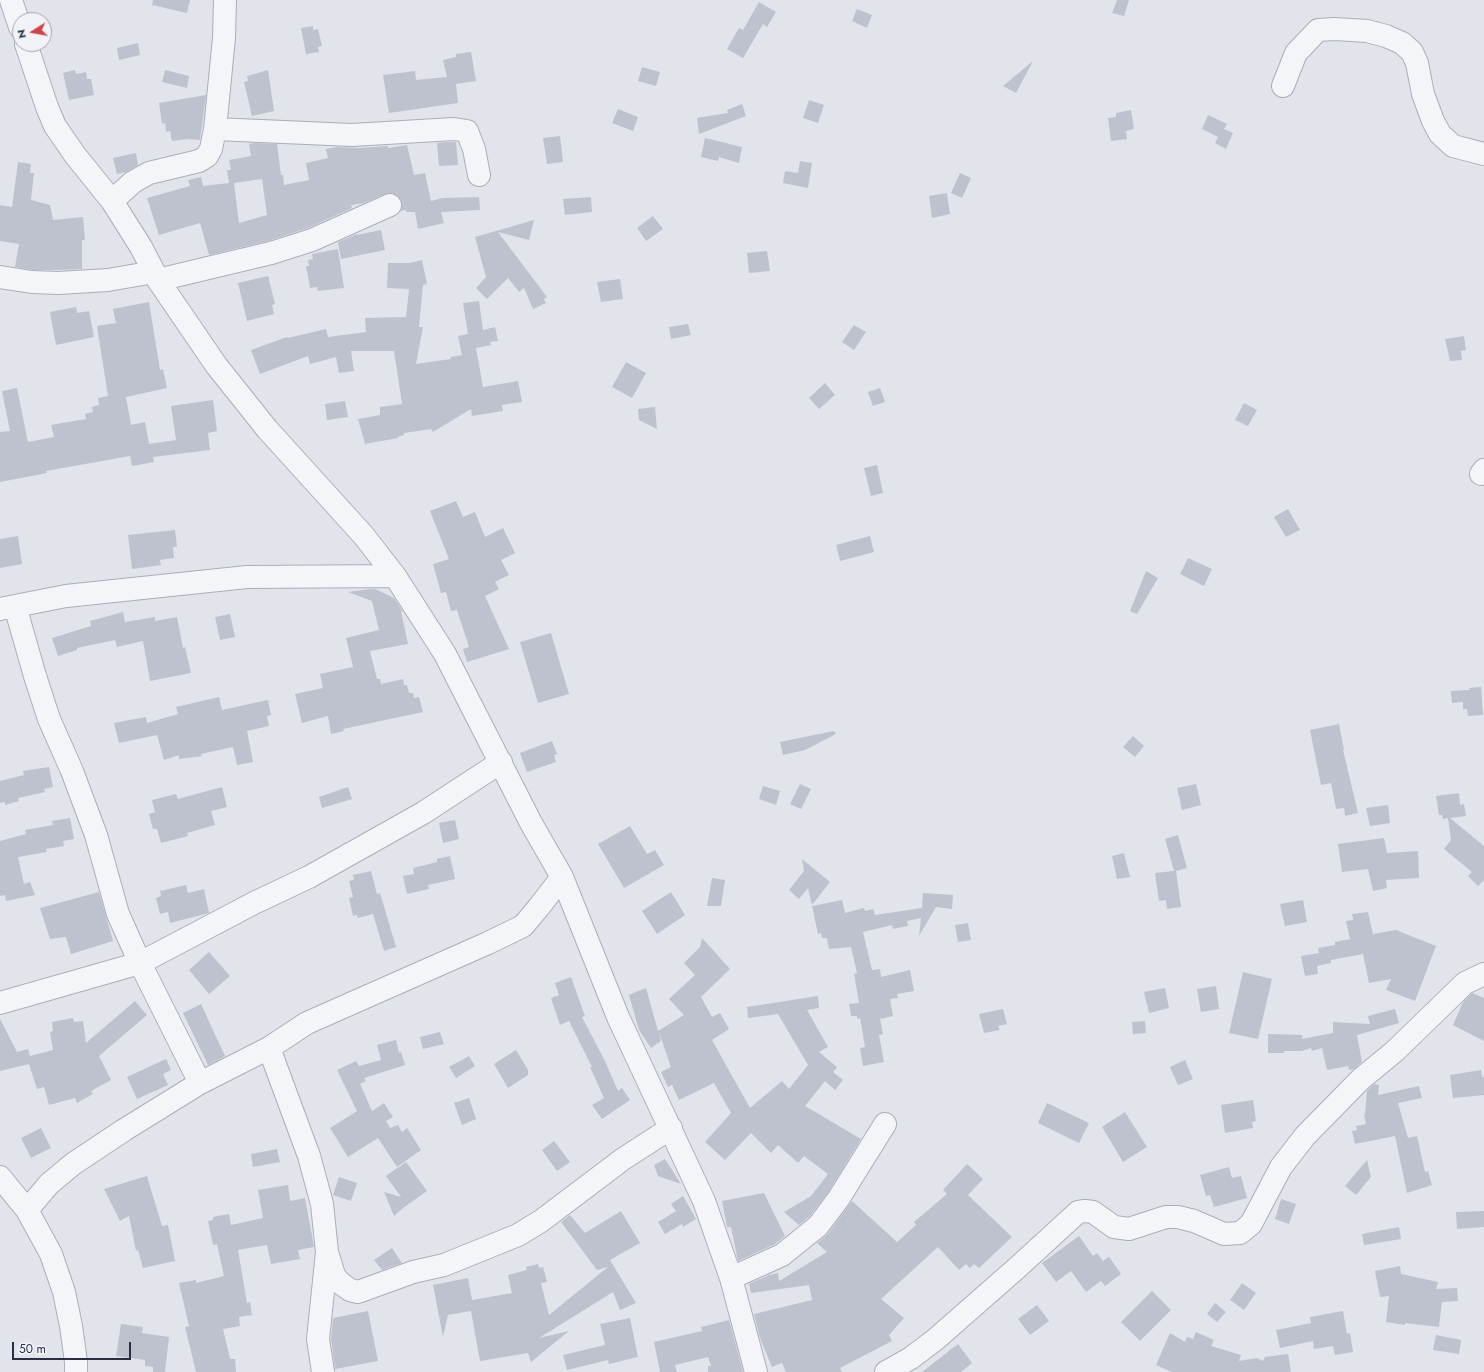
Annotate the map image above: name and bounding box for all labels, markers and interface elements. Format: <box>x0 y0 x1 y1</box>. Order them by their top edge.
north arrow <box>12 12 52 52</box>
text: N <box>13 28 30 40</box>
scale bar <box>14 1334 133 1360</box>
text: 50 m <box>19 1340 46 1358</box>

